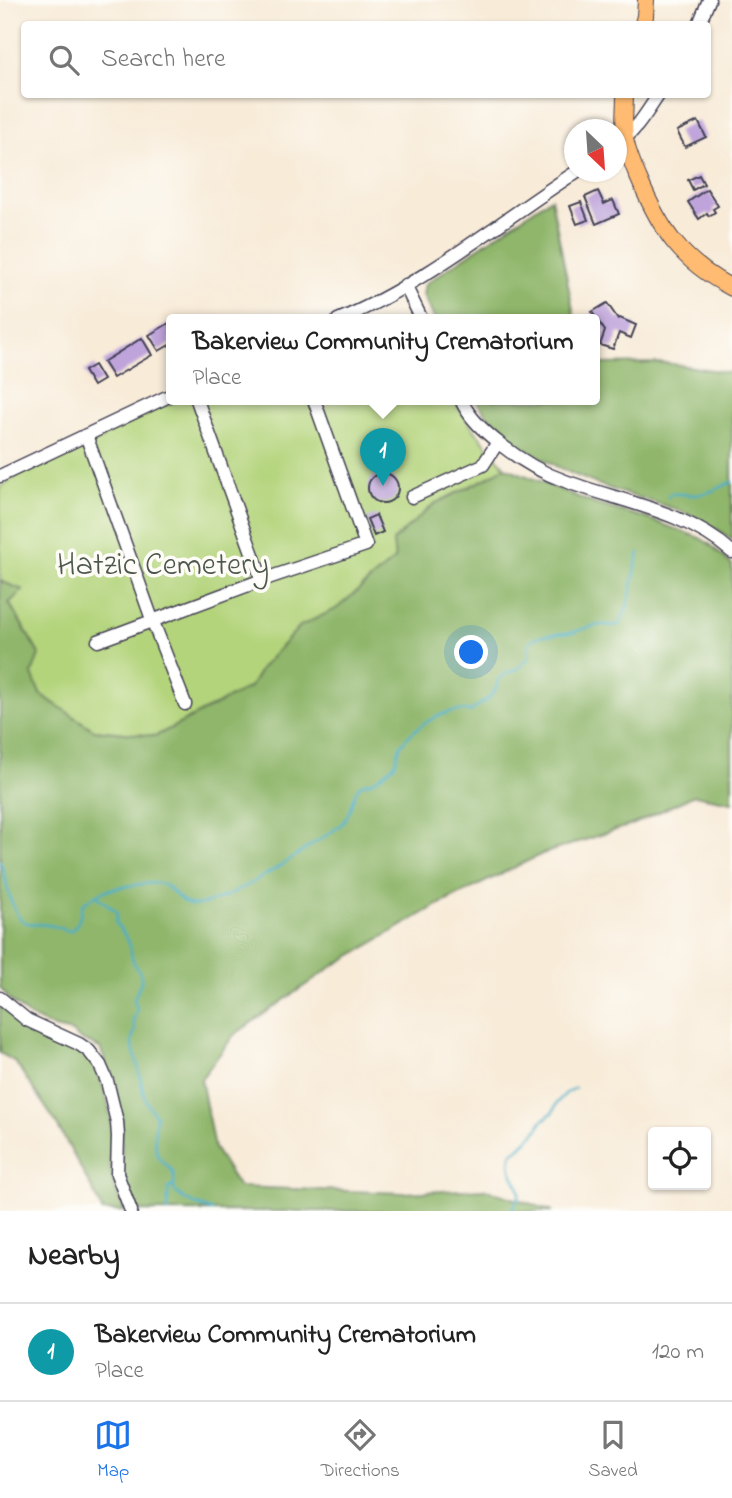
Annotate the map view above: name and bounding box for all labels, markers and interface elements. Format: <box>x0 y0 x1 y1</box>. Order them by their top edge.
search box <box>21 21 711 98</box>
icon: search <box>45 41 83 79</box>
text: Search here <box>101 41 226 79</box>
north arrow <box>564 119 627 182</box>
popup <box>166 314 600 405</box>
text: Bakerview Community Crematorium <box>193 324 573 362</box>
text: Place <box>193 362 241 395</box>
pin: 1 <box>360 428 406 486</box>
park label: Hatzic Cemetery <box>57 543 269 590</box>
your location <box>454 635 488 669</box>
map controls <box>648 1127 711 1190</box>
button: locate <box>648 1127 711 1190</box>
text: Nearby <box>28 1235 120 1279</box>
text: Bakerview Community Crematorium <box>95 1317 476 1355</box>
text: 1 <box>47 1336 55 1369</box>
text: 120 m <box>652 1336 704 1369</box>
text: Place <box>95 1355 144 1388</box>
tab: Map <box>94 1416 132 1485</box>
tab: Directions <box>321 1416 400 1485</box>
tab: Saved <box>588 1416 638 1485</box>

